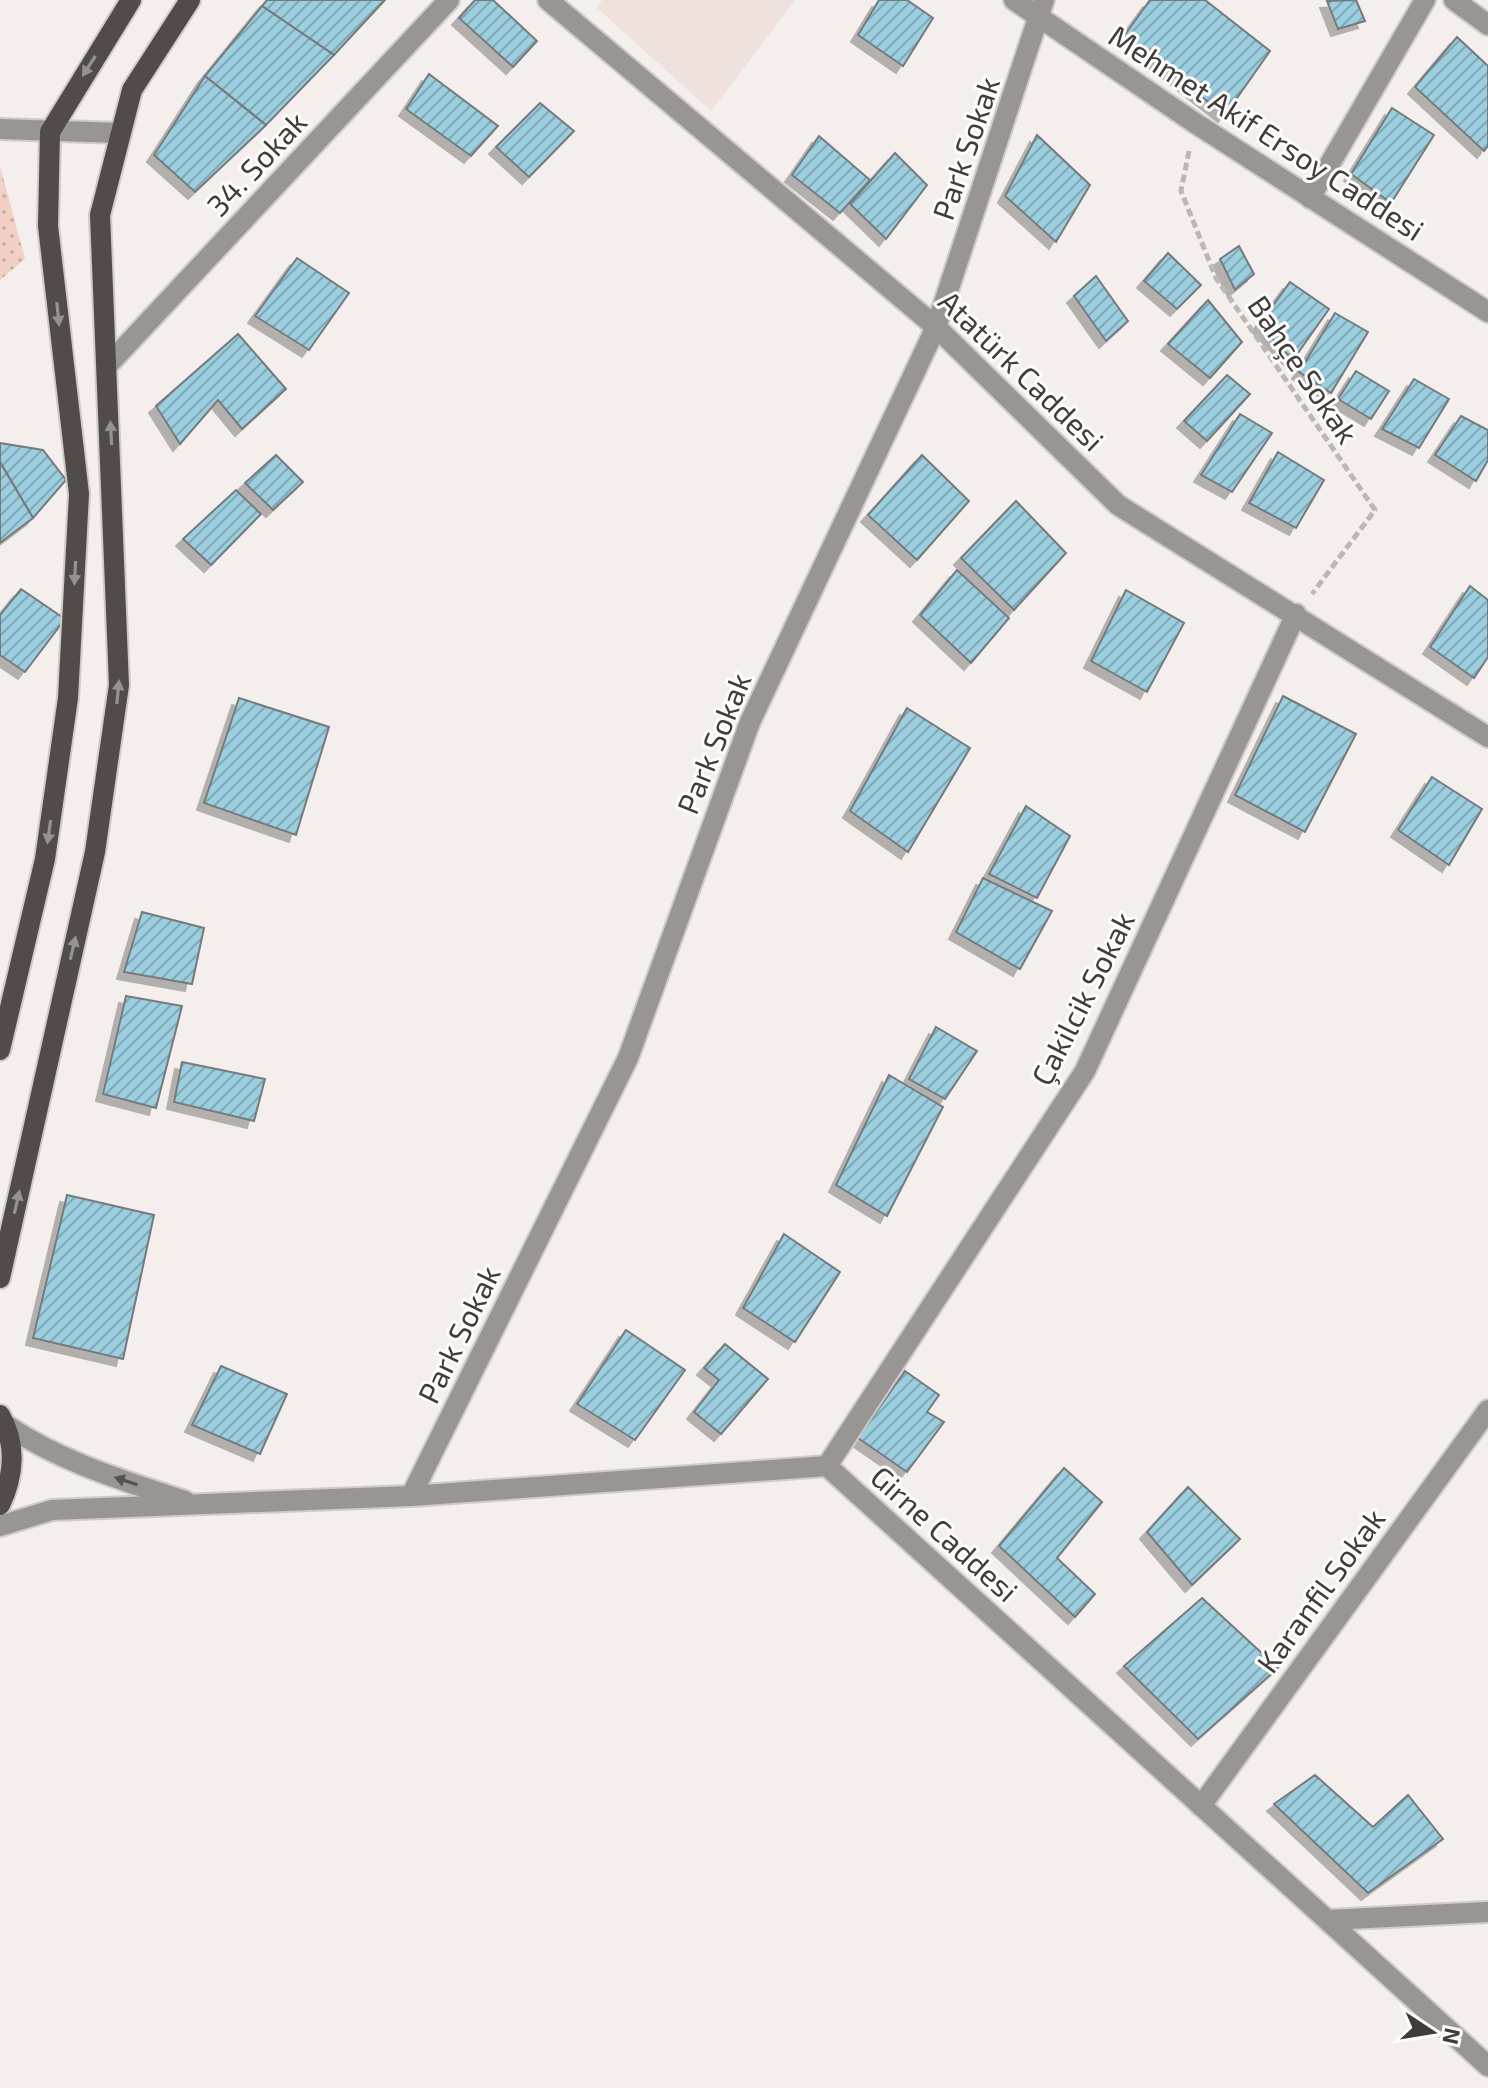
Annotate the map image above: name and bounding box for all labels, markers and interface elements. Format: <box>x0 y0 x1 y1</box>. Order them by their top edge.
street label: Mehmet Akif Ersoy Caddesi <box>1103 17 1431 247</box>
one-way arrow <box>82 55 96 77</box>
street label: Park Sokak <box>924 72 1006 224</box>
street label: 34. Sokak <box>199 103 313 223</box>
street label: Atatürk Caddesi <box>932 282 1112 458</box>
street label: Bahçe Sokak <box>1241 288 1367 450</box>
one-way arrow <box>52 302 65 327</box>
one-way arrow <box>104 420 117 445</box>
one-way arrow <box>68 561 81 586</box>
street label: Park Sokak <box>668 667 758 819</box>
one-way arrow <box>111 680 124 705</box>
one-way arrow <box>42 820 55 845</box>
street label: Çakilcik Sokak <box>1023 905 1142 1091</box>
one-way arrow <box>67 936 80 961</box>
one-way arrow <box>11 1190 24 1215</box>
street label: Park Sokak <box>409 1259 507 1409</box>
street label: Girne Caddesi <box>864 1458 1026 1608</box>
one-way arrow <box>114 1474 138 1487</box>
street label: Karanfil Sokak <box>1248 1501 1392 1679</box>
north arrow <box>1392 1992 1472 2072</box>
text: N <box>1438 2026 1467 2047</box>

